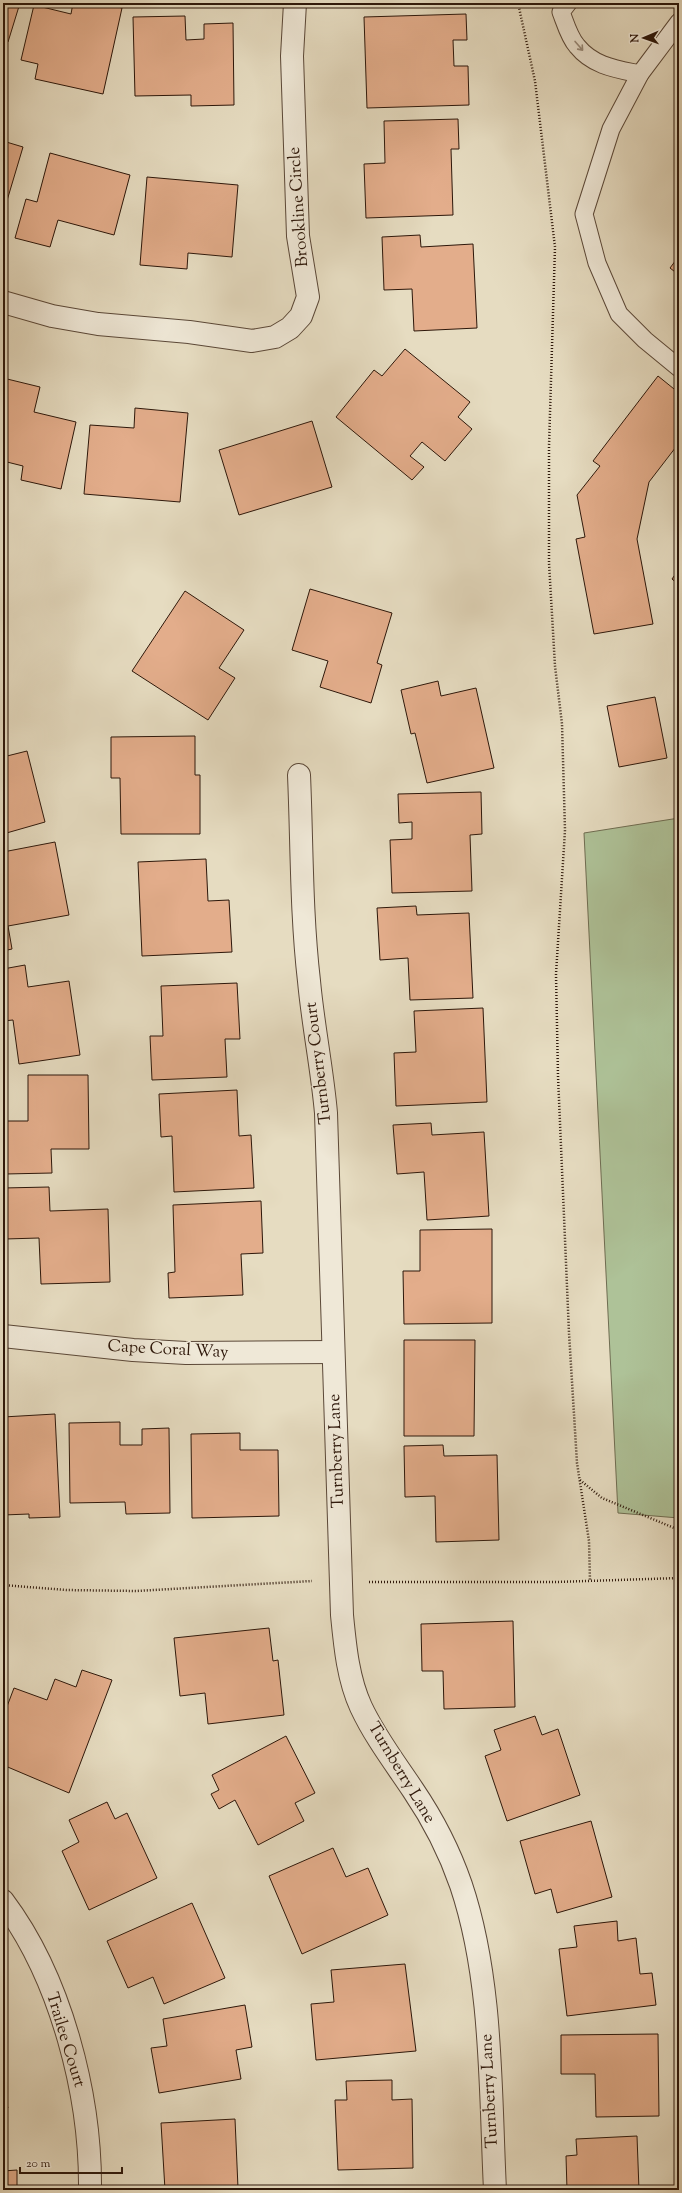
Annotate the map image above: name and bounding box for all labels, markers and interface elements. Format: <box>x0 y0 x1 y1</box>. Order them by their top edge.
north arrow <box>624 18 664 58</box>
text: N <box>627 33 643 44</box>
one-way arrow <box>574 41 583 51</box>
street label: Brookline Circle <box>283 146 315 268</box>
street label: Turnberry Court <box>300 1000 338 1126</box>
street label: Cape Coral Way <box>107 1335 230 1365</box>
street label: Turnberry Lane <box>323 1393 351 1509</box>
street label: Turnberry Lane <box>361 1718 441 1828</box>
street label: Trailee Court <box>39 1990 91 2091</box>
street label: Turnberry Lane <box>475 2033 505 2149</box>
scale bar <box>20 2149 122 2175</box>
text: 20 m <box>26 2155 51 2173</box>

